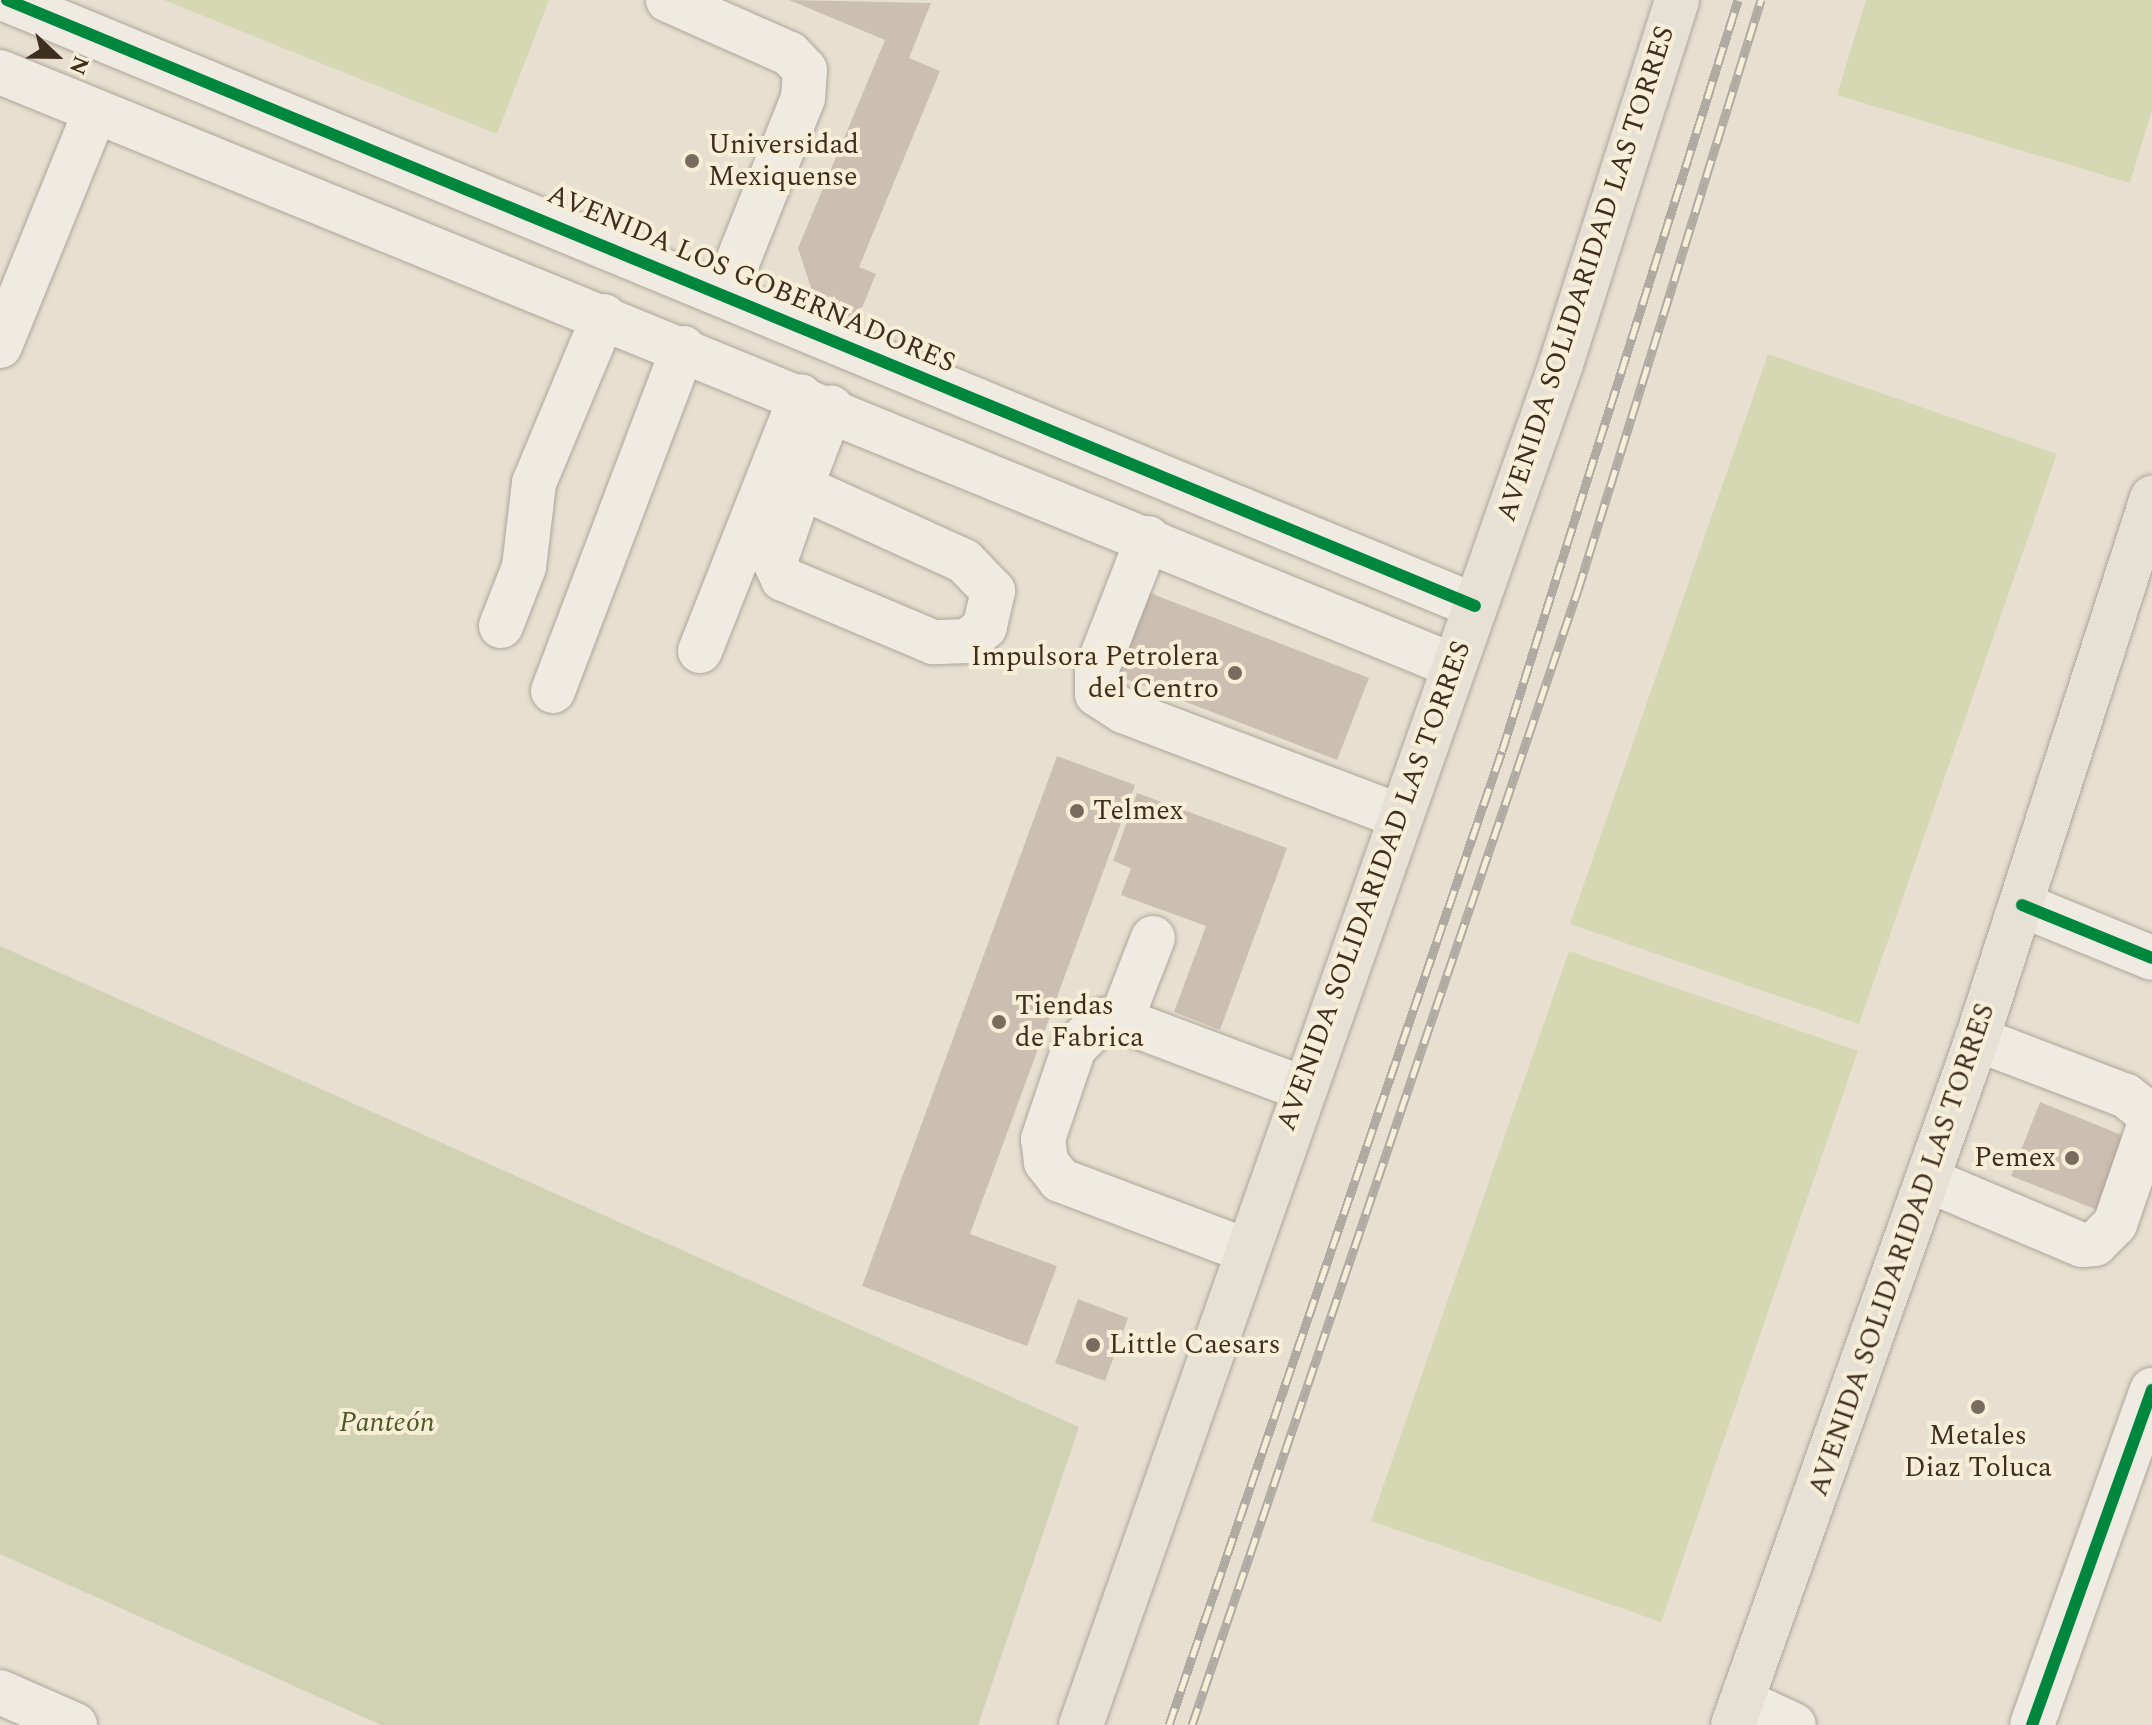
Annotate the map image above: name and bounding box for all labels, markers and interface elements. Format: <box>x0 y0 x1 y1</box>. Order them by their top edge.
north arrow <box>16 16 96 96</box>
street label: AVENIDA SOLIDARIDAD LAS TORRES <box>1490 22 1682 526</box>
text: N <box>60 51 97 80</box>
place label: Universidad Mexiquense <box>708 128 859 194</box>
marker: Universidad Mexiquense <box>683 152 701 170</box>
street label: AVENIDA LOS GOBERNADORES <box>542 178 960 380</box>
street label: AVENIDA SOLIDARIDAD LAS TORRES <box>1269 636 1479 1136</box>
place label: Impulsora Petrolera del Centro <box>971 640 1219 706</box>
marker: Impulsora Petrolera del Centro <box>1226 664 1244 682</box>
place label: Telmex <box>1093 794 1183 828</box>
marker: Telmex <box>1068 802 1086 820</box>
place label: Tiendas de Fabrica <box>1015 989 1144 1055</box>
street label: AVENIDA SOLIDARIDAD LAS TORRES <box>1802 999 2002 1501</box>
marker: Tiendas de Fabrica <box>990 1013 1008 1031</box>
place label: Pemex <box>1974 1141 2056 1175</box>
marker: Pemex <box>2063 1149 2081 1167</box>
place label: Little Caesars <box>1109 1328 1281 1362</box>
marker: Little Caesars <box>1084 1336 1102 1354</box>
marker: Metales Diaz Toluca <box>1969 1398 1987 1416</box>
park label: Panteón <box>339 1406 435 1440</box>
place label: Metales Diaz Toluca <box>1904 1419 2052 1485</box>

